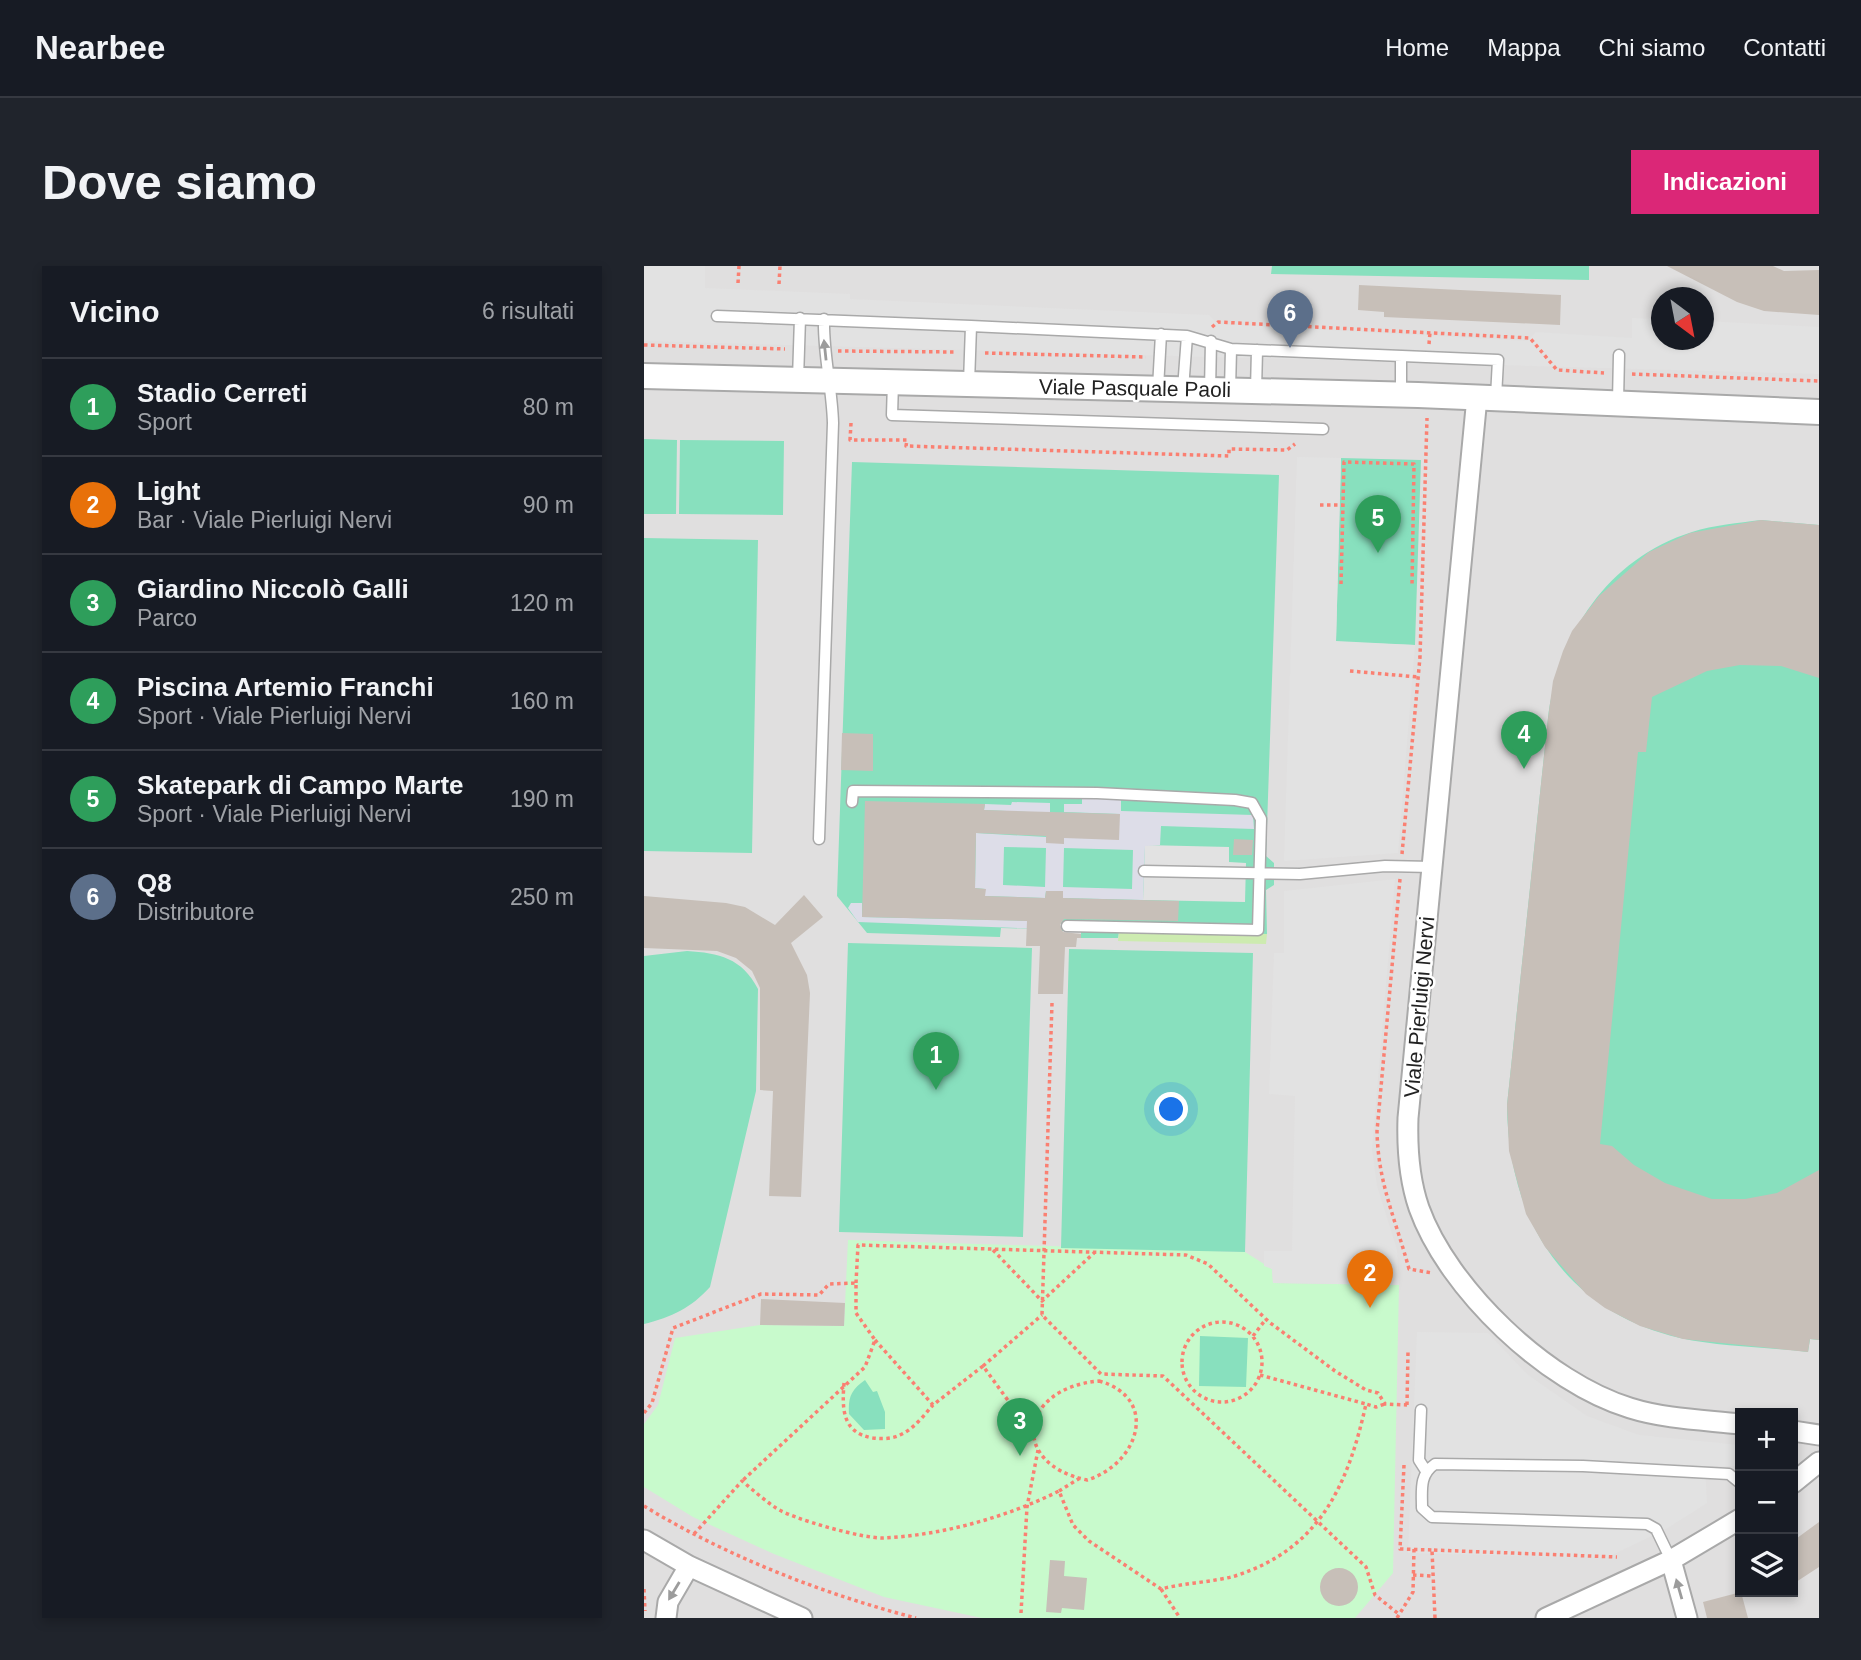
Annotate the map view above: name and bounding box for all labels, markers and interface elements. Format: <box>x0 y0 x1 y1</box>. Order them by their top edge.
text: Nearbee <box>35 29 165 66</box>
text: Home <box>1385 34 1449 61</box>
text: Mappa <box>1487 34 1561 61</box>
text: Chi siamo <box>1599 34 1705 61</box>
text: Contatti <box>1743 34 1826 61</box>
button: Indicazioni <box>1631 150 1819 214</box>
text: Dove siamo <box>42 155 317 209</box>
north arrow <box>1651 287 1714 350</box>
pin: 6 <box>1267 290 1313 348</box>
text: Vicino <box>70 295 159 328</box>
text: 6 risultati <box>482 298 574 324</box>
one-way arrow <box>819 339 830 361</box>
street label: Viale Pasquale Paoli <box>1039 375 1231 401</box>
text: Stadio Cerreti <box>137 378 308 408</box>
text: 1 <box>87 394 99 420</box>
text: 80 m <box>523 394 574 420</box>
text: Sport <box>137 409 192 435</box>
text: Light <box>137 476 201 506</box>
text: 2 <box>87 492 99 518</box>
text: 90 m <box>523 492 574 518</box>
pin: 5 <box>1355 495 1401 553</box>
text: Bar · Viale Pierluigi Nervi <box>137 507 392 533</box>
text: Giardino Niccolò Galli <box>137 574 409 604</box>
text: 3 <box>87 590 99 616</box>
text: 120 m <box>510 590 574 616</box>
text: Parco <box>137 605 197 631</box>
text: Piscina Artemio Franchi <box>137 672 434 702</box>
text: 4 <box>87 688 99 714</box>
text: 160 m <box>510 688 574 714</box>
text: Sport · Viale Pierluigi Nervi <box>137 703 411 729</box>
pin: 4 <box>1501 711 1547 769</box>
text: Skatepark di Campo Marte <box>137 770 464 800</box>
text: 5 <box>87 786 99 812</box>
text: 190 m <box>510 786 574 812</box>
text: Sport · Viale Pierluigi Nervi <box>137 801 411 827</box>
text: Q8 <box>137 868 172 898</box>
text: 6 <box>87 884 99 910</box>
text: 250 m <box>510 884 574 910</box>
text: Distributore <box>137 899 255 925</box>
street label: Viale Pierluigi Nervi <box>1400 915 1438 1099</box>
pin: 1 <box>913 1032 959 1090</box>
your location <box>1154 1092 1188 1126</box>
pin: 2 <box>1347 1250 1393 1308</box>
pin: 3 <box>997 1398 1043 1456</box>
map controls <box>1735 1408 1798 1597</box>
button: + <box>1735 1408 1798 1471</box>
button: − <box>1735 1471 1798 1534</box>
button: layers <box>1735 1534 1798 1597</box>
one-way arrow <box>1673 1578 1684 1600</box>
one-way arrow <box>668 1581 680 1600</box>

